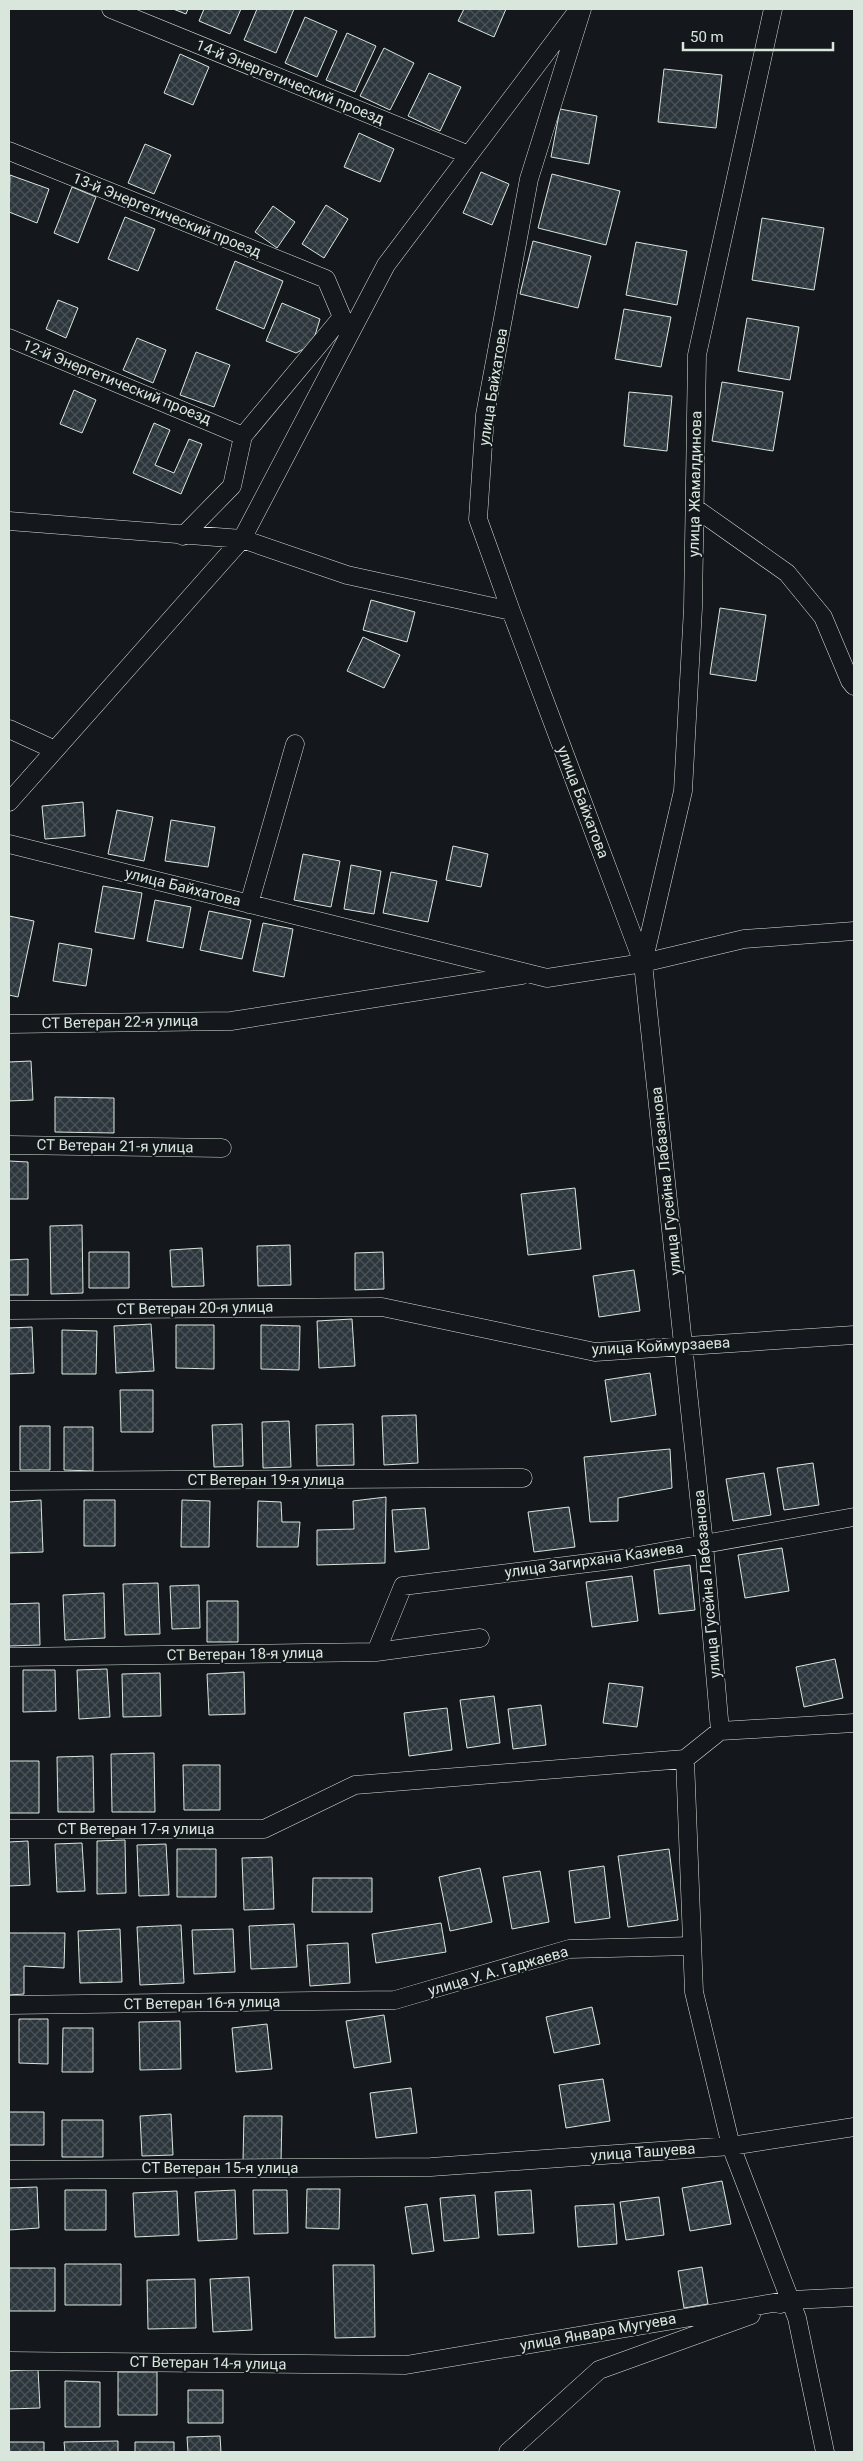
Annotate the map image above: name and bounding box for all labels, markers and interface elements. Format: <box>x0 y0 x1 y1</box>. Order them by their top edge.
scale bar <box>683 20 833 52</box>
text: 50 m <box>690 28 724 46</box>
street label: 14-й Энергетический проезд <box>193 36 387 128</box>
street label: 13-й Энергетический проезд <box>70 169 264 261</box>
street label: улица Байхатова <box>475 327 511 447</box>
street label: 12-й Энергетический проезд <box>20 336 214 428</box>
street label: улица Жамалдинова <box>685 411 705 557</box>
street label: улица Байхатова <box>553 743 613 861</box>
street label: улица Байхатова <box>123 864 243 910</box>
street label: СТ Ветеран 22-я улица <box>41 1012 199 1032</box>
street label: улица Гусейна Лабазанова <box>647 1086 685 1276</box>
street label: СТ Ветеран 21-я улица <box>36 1136 194 1156</box>
street label: СТ Ветеран 20-я улица <box>116 1298 274 1318</box>
street label: улица Коймурзаева <box>591 1333 731 1359</box>
street label: СТ Ветеран 19-я улица <box>188 1471 344 1489</box>
street label: улица Гусейна Лабазанова <box>690 1489 724 1679</box>
street label: улица Загирхана Казиева <box>504 1539 684 1581</box>
street label: СТ Ветеран 18-я улица <box>166 1644 324 1664</box>
street label: СТ Ветеран 17-я улица <box>58 1820 214 1838</box>
street label: улица У. А. Гаджаева <box>426 1942 570 2000</box>
street label: СТ Ветеран 16-я улица <box>123 1993 281 2013</box>
street label: улица Ташуева <box>590 2139 696 2165</box>
street label: СТ Ветеран 15-я улица <box>142 2159 298 2177</box>
street label: улица Январа Мугуева <box>518 2309 678 2355</box>
street label: СТ Ветеран 14-я улица <box>129 2353 287 2373</box>

